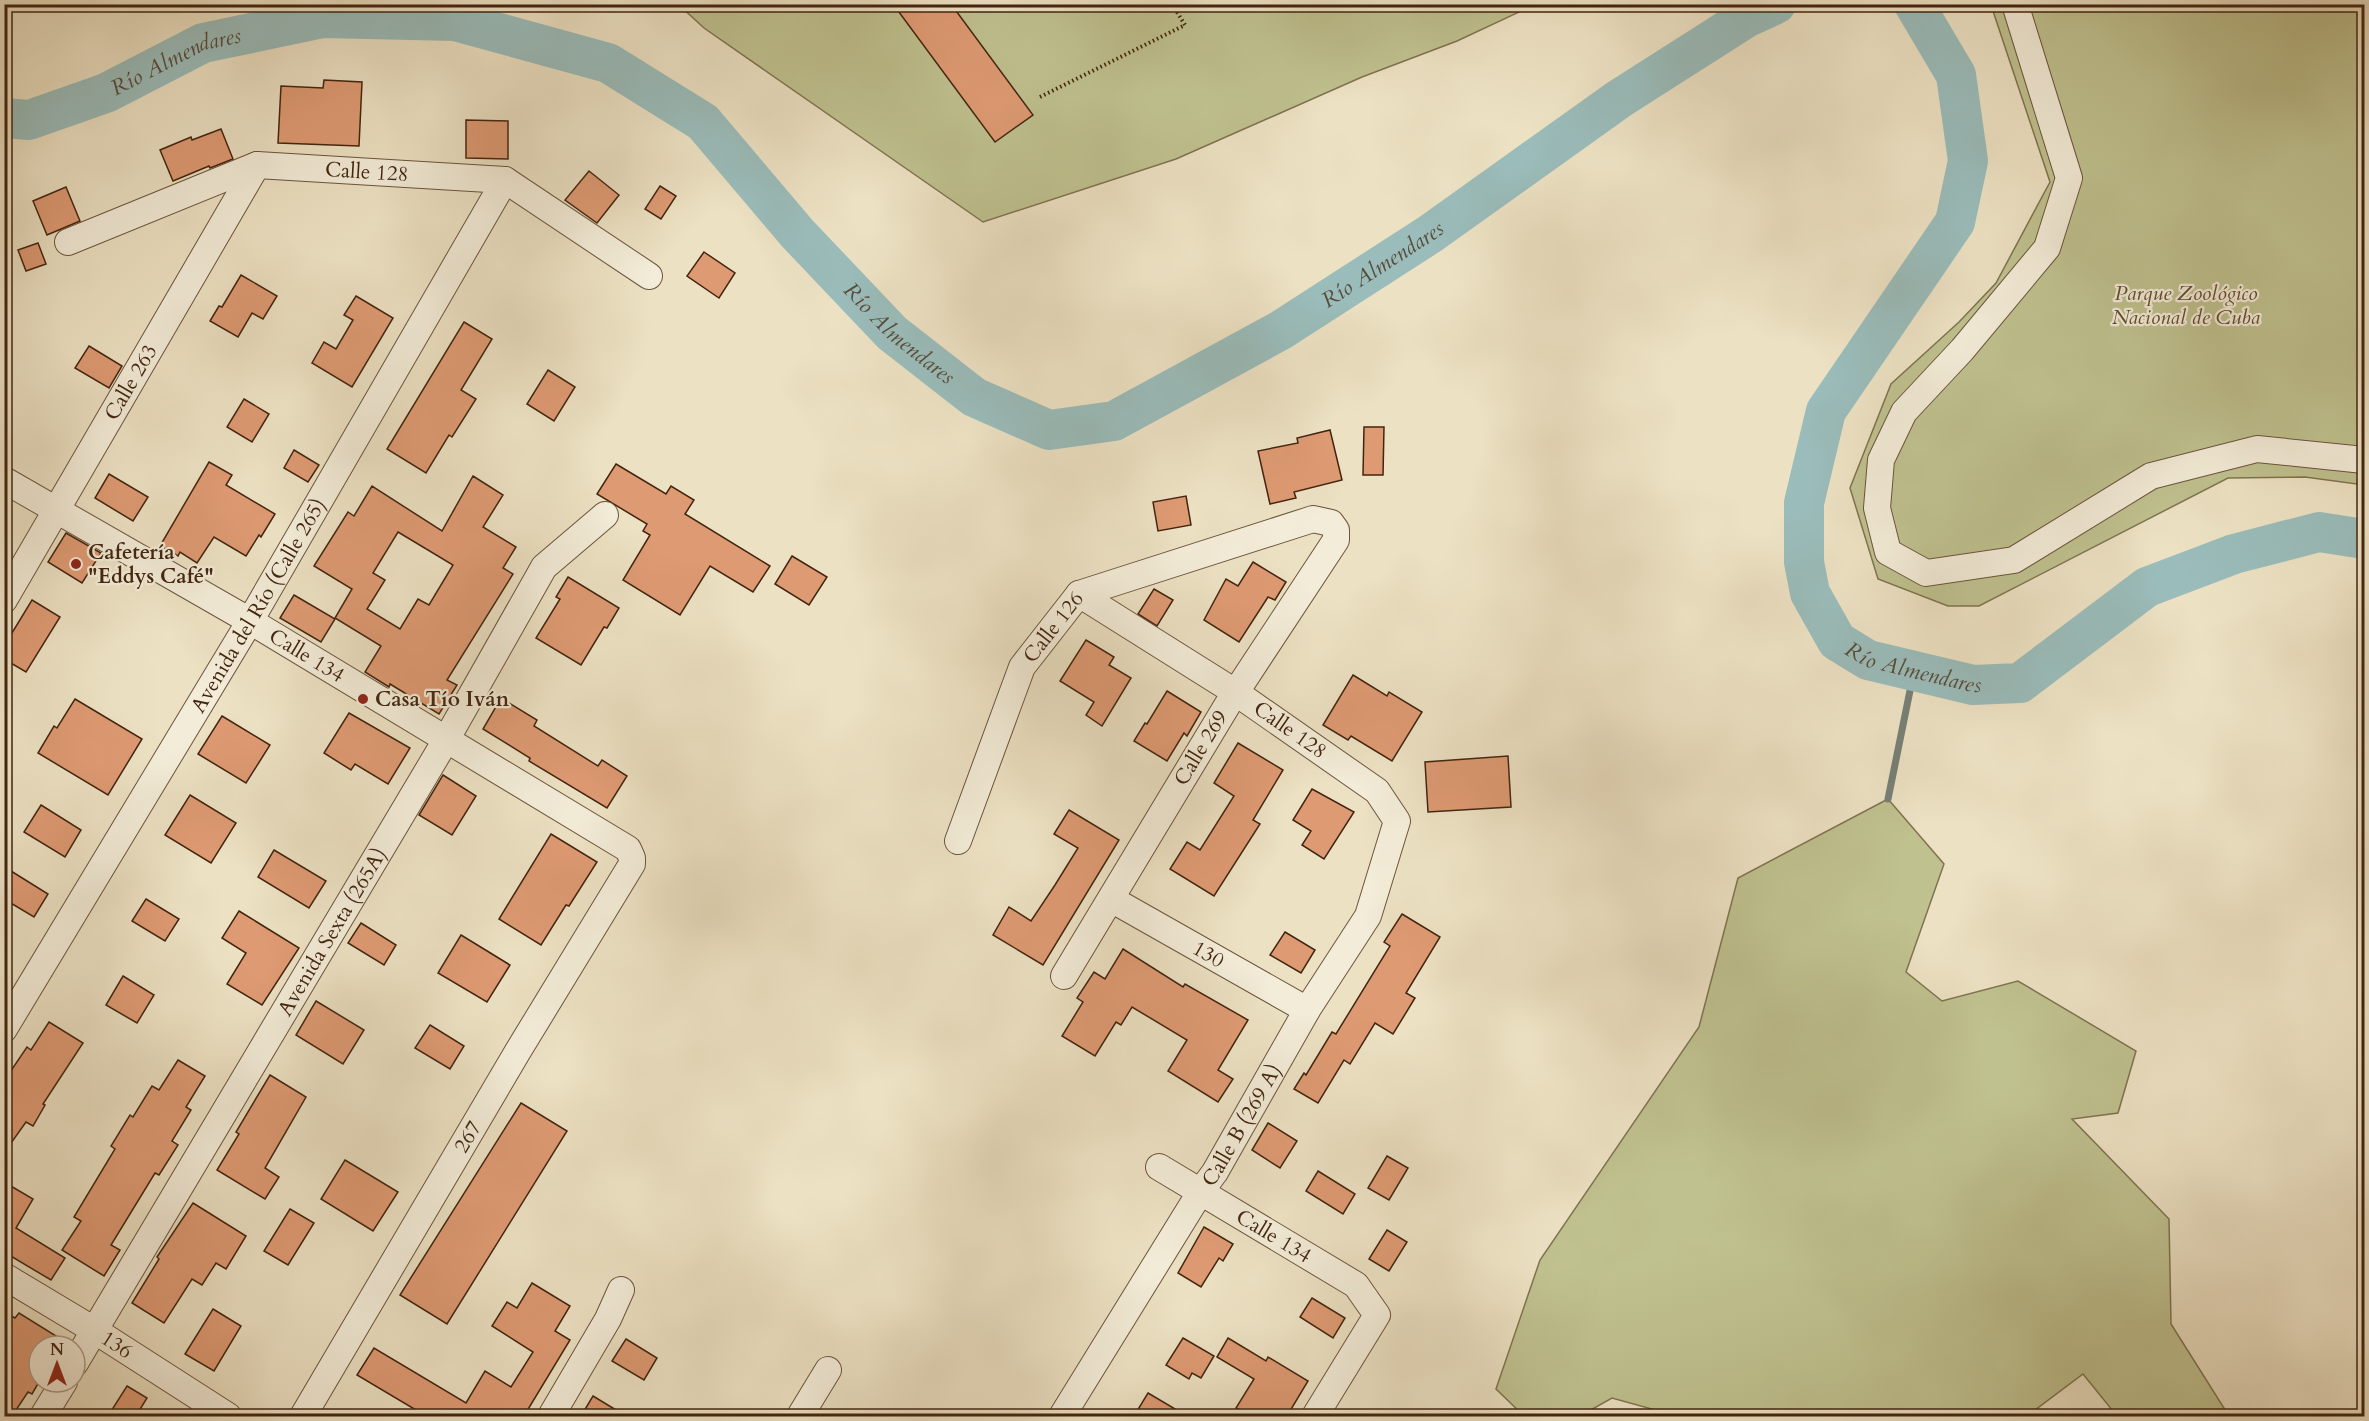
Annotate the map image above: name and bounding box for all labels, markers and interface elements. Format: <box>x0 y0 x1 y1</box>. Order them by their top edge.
water label: Río Almendares <box>105 20 244 103</box>
street label: Calle 128 <box>324 155 409 189</box>
water label: Río Almendares <box>1316 213 1450 315</box>
water label: Río Almendares <box>837 276 961 392</box>
park label: Parque Zoológico Nacional de Cuba <box>2112 279 2260 332</box>
street label: Calle 263 <box>97 339 164 425</box>
street label: Avenida del Río (Calle 265) <box>183 493 333 718</box>
place label: Cafetería "Eddys Café" <box>88 538 214 591</box>
marker: Cafetería "Eddys Café" <box>69 557 83 571</box>
street label: Calle 126 <box>1016 585 1090 669</box>
street label: Calle 134 <box>264 621 350 689</box>
water label: Río Almendares <box>1839 634 1982 700</box>
place label: Casa Tío Iván <box>375 685 510 714</box>
marker: Casa Tío Iván <box>356 692 370 706</box>
street label: Calle 128 <box>1248 694 1332 766</box>
street label: Calle 269 <box>1167 705 1235 791</box>
street label: Avenida Sexta (265A) <box>270 842 393 1021</box>
street label: 130 <box>1187 934 1230 975</box>
street label: Calle B (269 A) <box>1195 1058 1288 1192</box>
street label: 267 <box>447 1115 489 1158</box>
street label: Calle 134 <box>1231 1202 1317 1270</box>
street label: 136 <box>95 1324 138 1366</box>
north arrow <box>27 1334 87 1394</box>
text: N <box>50 1339 64 1361</box>

